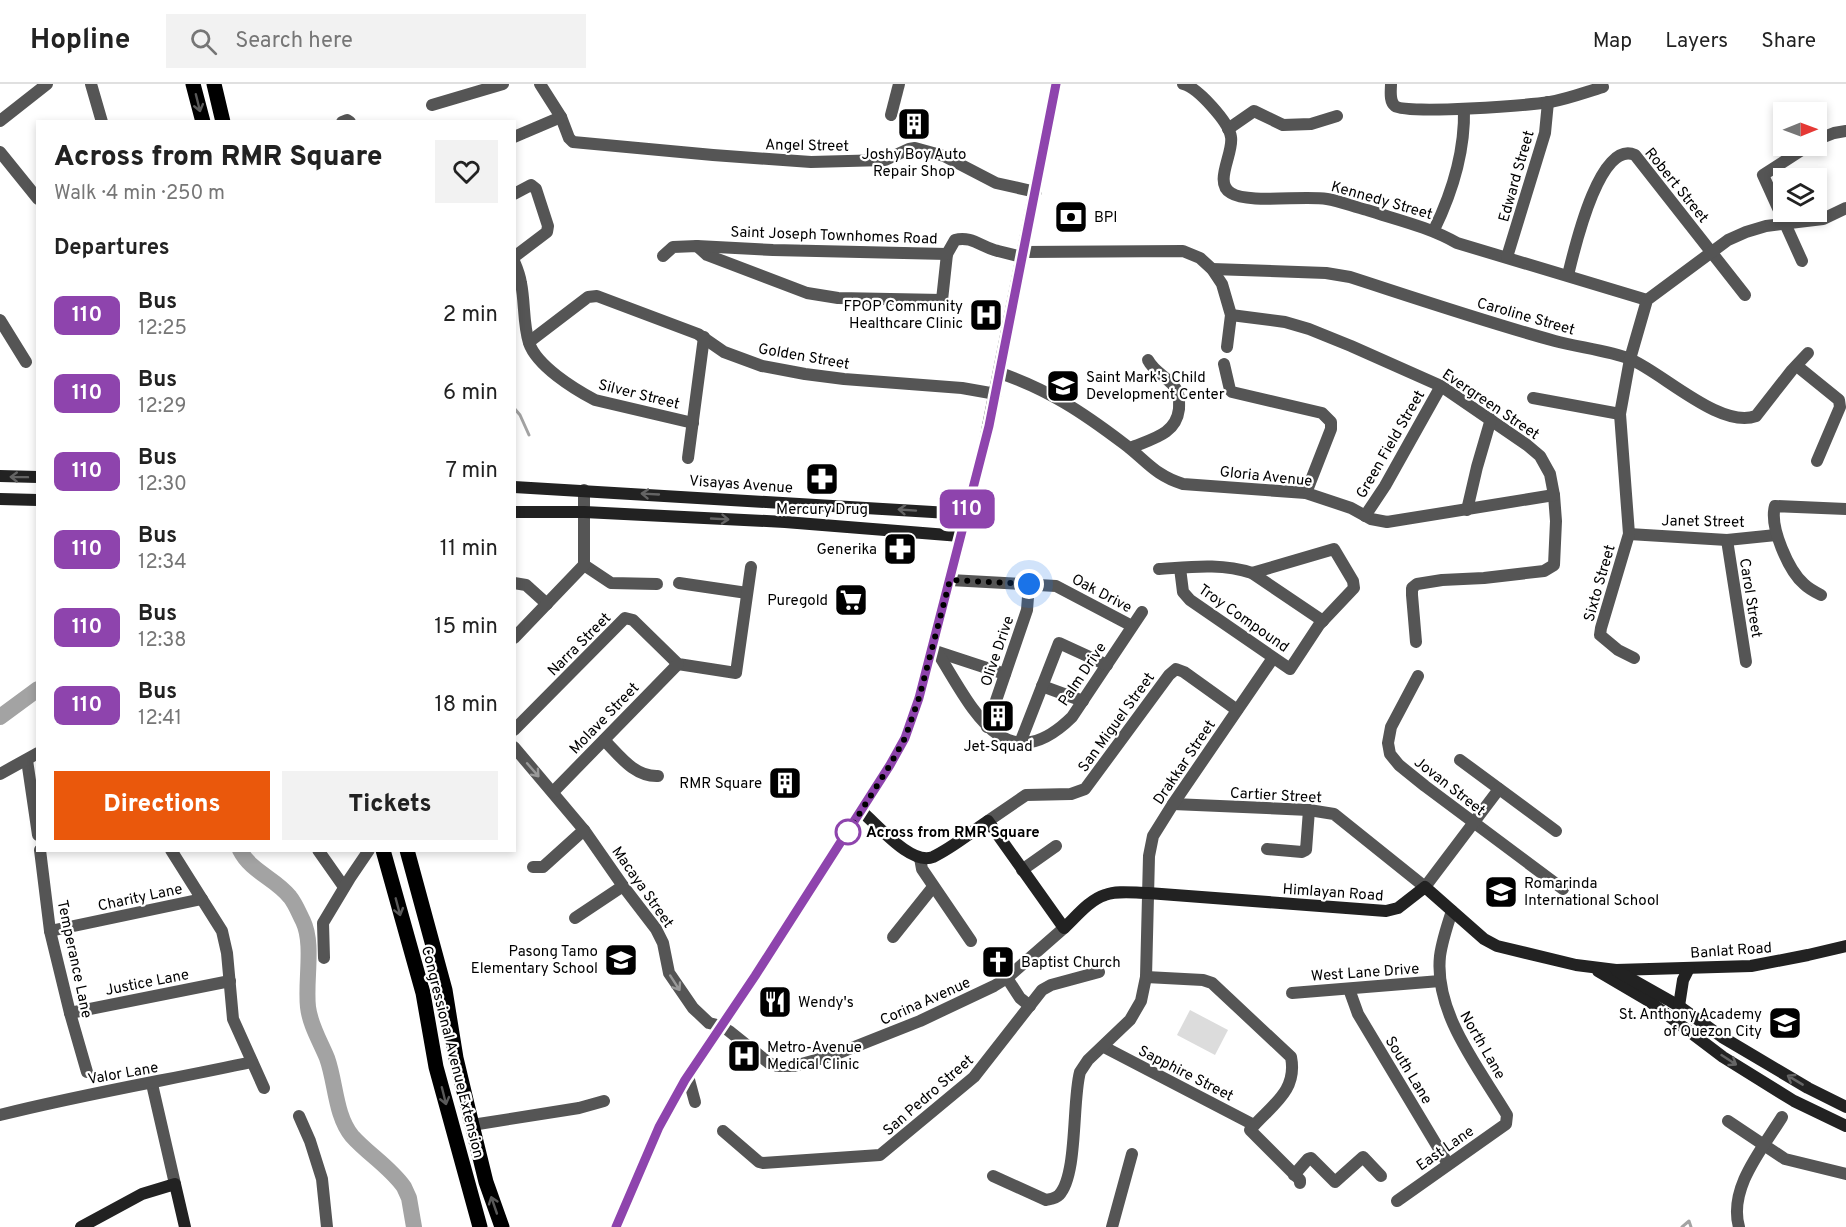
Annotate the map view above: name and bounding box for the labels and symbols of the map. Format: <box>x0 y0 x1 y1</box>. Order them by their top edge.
one-way arrow <box>193 93 205 112</box>
north arrow <box>1773 102 1827 156</box>
building icon: Joshy Boy Auto Repair Shop <box>896 106 932 142</box>
street label: Edward Street <box>1495 128 1540 224</box>
street label: Angel Street <box>765 136 849 157</box>
street label: Robert Street <box>1640 144 1712 227</box>
place label: Joshy Boy Auto Repair Shop <box>862 146 966 182</box>
street label: Kennedy Street <box>1329 178 1434 225</box>
bank icon: BPI <box>1053 199 1089 235</box>
place label: BPI <box>1094 209 1117 228</box>
street label: Saint Joseph Townhomes Road <box>730 223 938 250</box>
street label: Caroline Street <box>1474 294 1577 340</box>
hospital icon: FPOP Community Healthcare Clinic <box>968 297 1004 333</box>
place label: FPOP Community Healthcare Clinic <box>843 298 963 334</box>
street label: Golden Street <box>757 340 851 375</box>
street label: Evergreen Street <box>1438 366 1542 445</box>
school or university icon: Saint Mark's Child Development Center <box>1045 368 1081 404</box>
place label: Saint Mark's Child Development Center <box>1086 369 1225 405</box>
street label: Silver Street <box>596 376 681 415</box>
street label: Green Field Street <box>1353 387 1430 502</box>
pharmacy icon: Mercury Drug <box>804 461 840 497</box>
street label: Gloria Avenue <box>1219 463 1313 492</box>
one-way arrow <box>9 471 29 482</box>
street label: Visayas Avenue <box>688 472 793 499</box>
one-way arrow <box>640 488 660 499</box>
line badge: 110 <box>932 490 1002 528</box>
place label: Mercury Drug <box>776 501 868 520</box>
one-way arrow <box>898 504 918 515</box>
street label: Janet Street <box>1661 512 1745 533</box>
one-way arrow <box>709 514 729 525</box>
pharmacy icon: Generika <box>882 531 918 567</box>
place label: Generika <box>817 541 877 560</box>
street label: Sixto Street <box>1580 543 1620 624</box>
street label: Carol Street <box>1734 557 1765 639</box>
your location <box>1014 569 1044 599</box>
street label: Oak Drive <box>1068 571 1135 618</box>
street label: Troy Compound <box>1194 581 1292 658</box>
supermarket icon: Puregold <box>833 582 869 618</box>
place label: Puregold <box>767 592 828 611</box>
street label: Narra Street <box>544 609 616 681</box>
street label: Olive Drive <box>977 614 1019 689</box>
street label: Palm Drive <box>1055 639 1111 710</box>
street label: San Miguel Street <box>1075 669 1160 776</box>
street label: Molave Street <box>566 679 644 759</box>
building icon: Jet-Squad <box>980 698 1016 734</box>
street label: Drakkar Street <box>1150 717 1221 809</box>
place label: Jet-Squad <box>963 738 1033 757</box>
street label: Jovan Street <box>1410 753 1489 821</box>
one-way arrow <box>526 762 540 777</box>
building icon: RMR Square <box>767 765 803 801</box>
place label: RMR Square <box>679 775 762 794</box>
street label: Cartier Street <box>1230 785 1322 808</box>
marker: Across from RMR Square <box>835 819 861 845</box>
place label: Across from RMR Square <box>866 824 1040 843</box>
street label: Macaya Street <box>607 843 677 932</box>
school or university icon: Romarinda International School <box>1483 874 1519 910</box>
place label: Romarinda International School <box>1524 875 1659 911</box>
street label: Charity Lane <box>96 880 184 917</box>
street label: Himlayan Road <box>1282 880 1384 907</box>
one-way arrow <box>393 897 404 916</box>
street label: Temperance Lane <box>52 899 95 1020</box>
street label: Banlat Road <box>1690 939 1773 964</box>
school or university icon: Pasong Tamo Elementary School <box>603 942 639 978</box>
place label: Pasong Tamo Elementary School <box>471 943 598 979</box>
street label: Congressional Avenue Extension <box>416 944 487 1160</box>
church icon: Baptist Church <box>980 944 1016 980</box>
place label: Baptist Church <box>1021 954 1121 973</box>
street label: West Lane Drive <box>1310 960 1420 987</box>
street label: Justice Lane <box>104 966 191 1001</box>
one-way arrow <box>670 974 682 991</box>
street label: Corina Avenue <box>877 974 974 1031</box>
restaurant icon: Wendy's <box>757 984 793 1020</box>
place label: Wendy's <box>798 994 854 1013</box>
school or university icon: St. Anthony Academy of Quezon City <box>1767 1005 1803 1041</box>
place label: St. Anthony Academy of Quezon City <box>1619 1006 1762 1042</box>
street label: North Lane <box>1455 1008 1509 1083</box>
street label: South Lane <box>1380 1033 1435 1108</box>
hospital icon: Metro-Avenue Medical Clinic <box>726 1038 762 1074</box>
place label: Metro-Avenue Medical Clinic <box>767 1039 862 1075</box>
street label: Sapphire Street <box>1134 1042 1236 1107</box>
street label: San Pedro Street <box>880 1052 978 1141</box>
one-way arrow <box>1720 1054 1737 1066</box>
street label: Valor Lane <box>86 1059 160 1090</box>
one-way arrow <box>1786 1073 1803 1085</box>
one-way arrow <box>438 1086 450 1105</box>
street label: East Lane <box>1413 1122 1478 1176</box>
one-way arrow <box>487 1196 498 1215</box>

